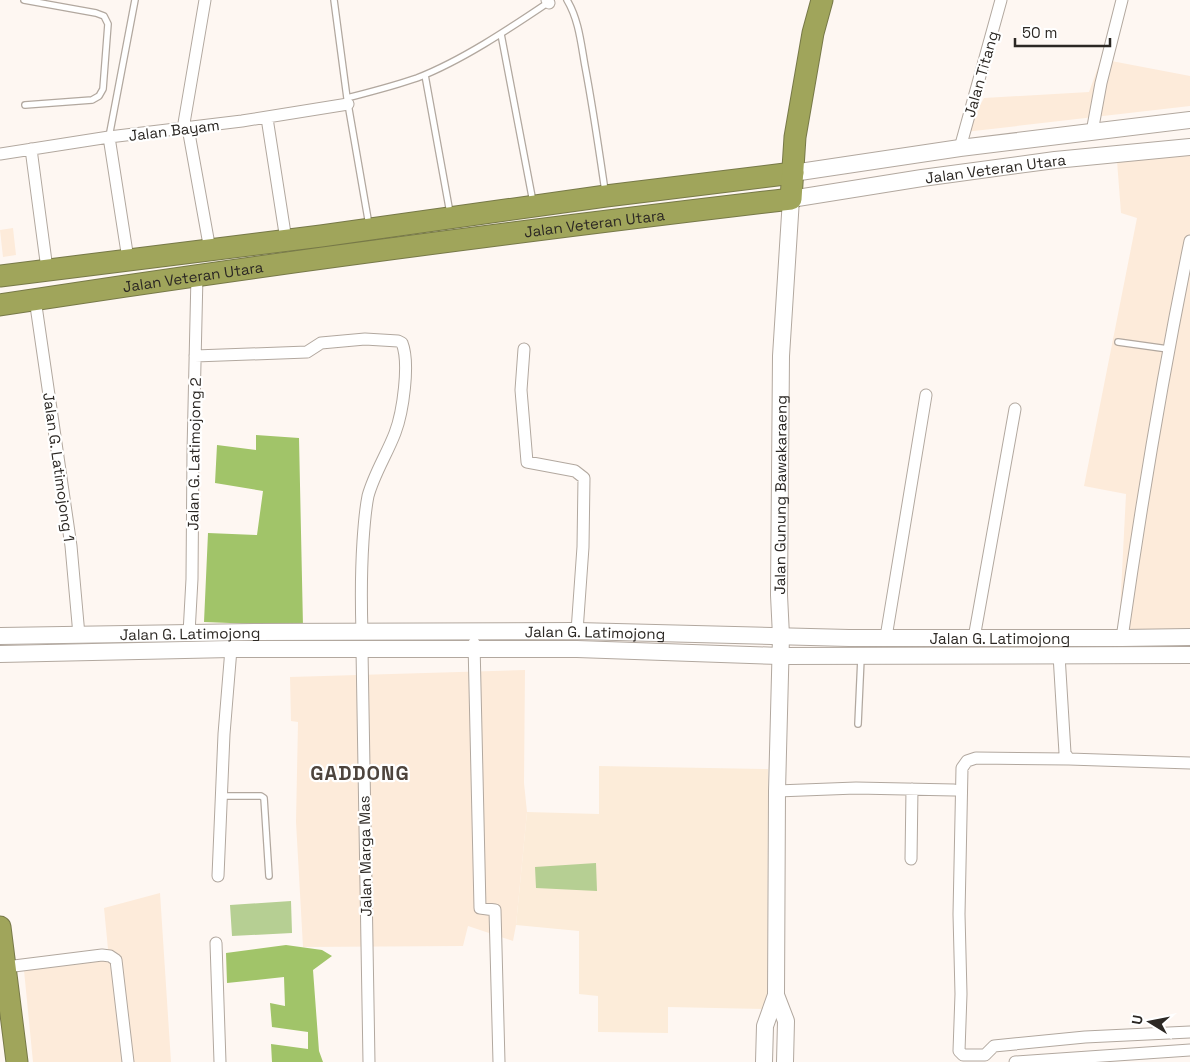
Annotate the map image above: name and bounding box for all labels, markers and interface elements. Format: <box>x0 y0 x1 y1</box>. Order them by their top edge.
scale bar <box>1015 15 1110 47</box>
text: 50 m <box>1022 23 1057 42</box>
street label: Jalan Titang <box>960 29 1002 119</box>
street label: Jalan Bayam <box>127 115 221 145</box>
street label: Jalan Veteran Utara <box>924 149 1067 187</box>
street label: Jalan Veteran Utara <box>523 205 666 241</box>
street label: Jalan Veteran Utara <box>121 257 265 296</box>
street label: Jalan G. Latimojong 2 <box>183 377 205 531</box>
street label: Jalan G. Latimojong 1 <box>39 391 79 543</box>
street label: Jalan Gunung Bawakaraeng <box>770 395 790 595</box>
street label: Jalan G. Latimojong <box>525 621 665 643</box>
street label: Jalan G. Latimojong <box>120 622 260 644</box>
street label: Jalan G. Latimojong <box>930 629 1070 648</box>
district label: GADDONG <box>310 760 410 786</box>
street label: Jalan Marga Mas <box>354 795 376 917</box>
north arrow <box>1125 997 1175 1047</box>
text: U <box>1128 1014 1147 1026</box>

